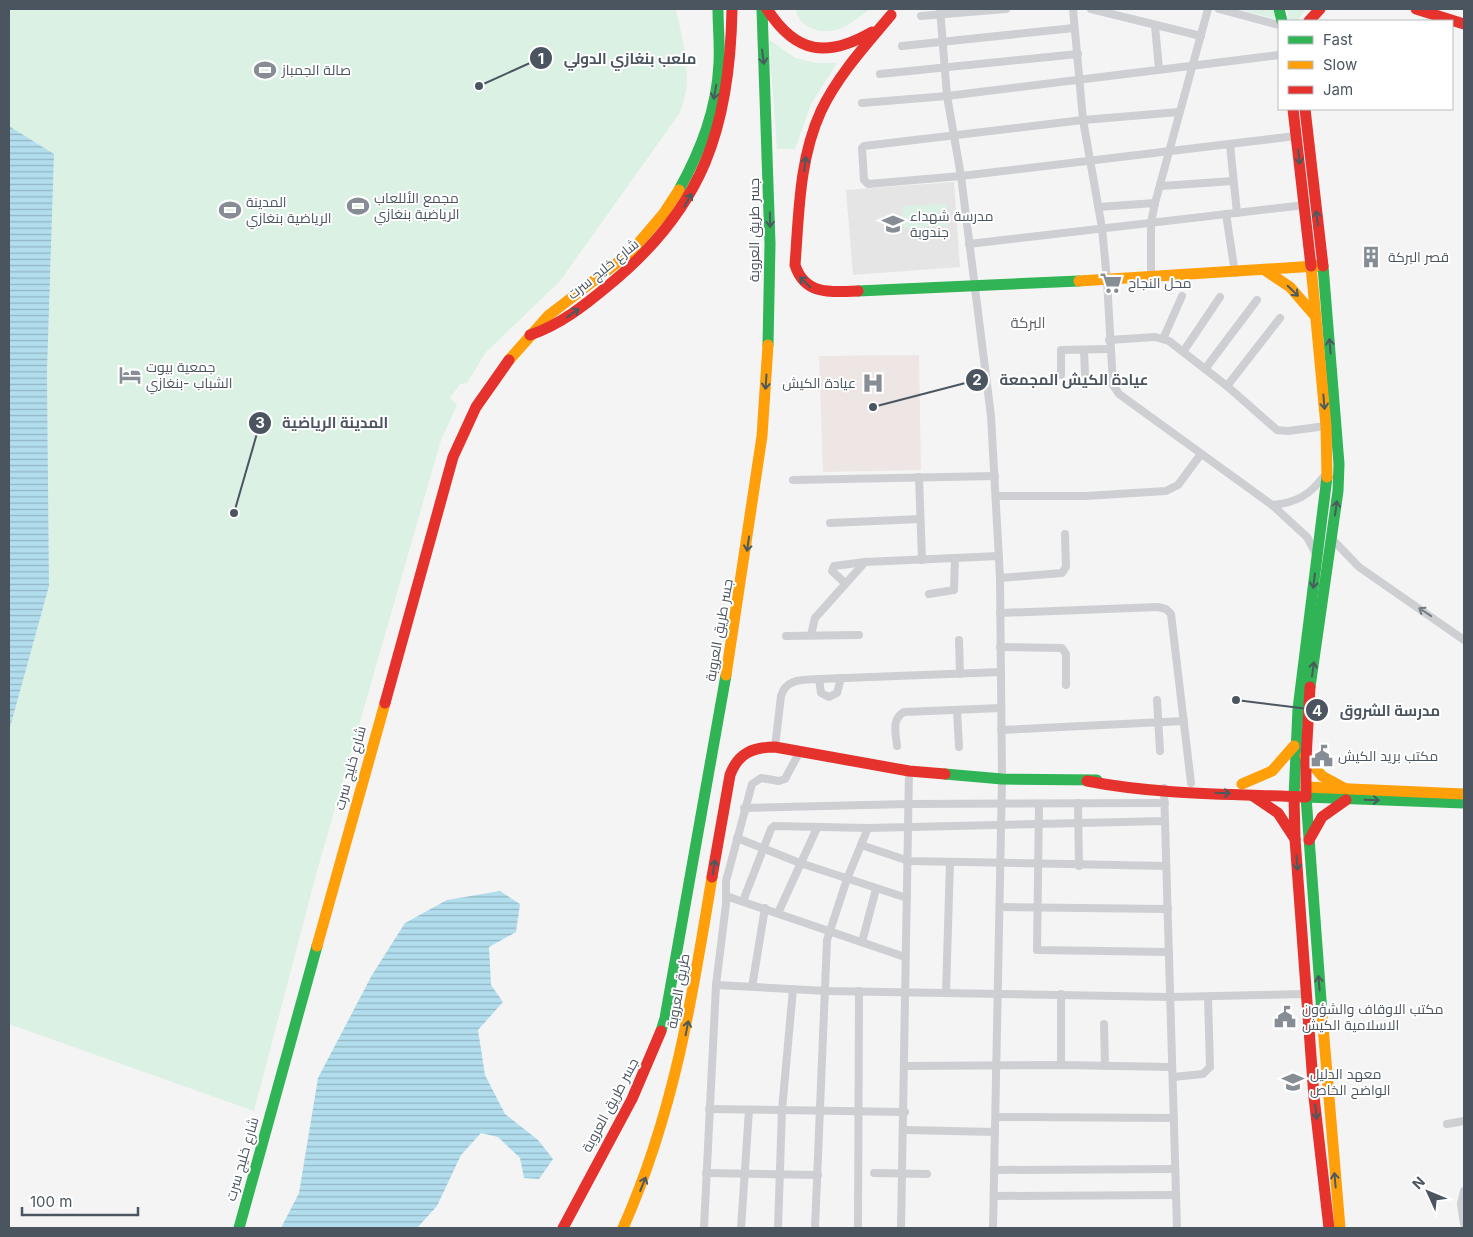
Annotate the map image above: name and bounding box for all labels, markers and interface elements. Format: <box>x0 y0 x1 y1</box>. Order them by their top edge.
legend <box>1278 20 1453 110</box>
text: Fast <box>1323 30 1353 49</box>
callout: ملعب بنغازي الدولي <box>528 43 706 73</box>
text: 1 <box>538 49 544 68</box>
text: ملعب بنغازي الدولي <box>564 49 696 71</box>
one-way arrow <box>758 49 768 65</box>
text: Slow <box>1323 55 1357 74</box>
sports icon: صالة الجمباز <box>252 57 278 83</box>
place label: صالة الجمباز <box>281 61 351 78</box>
text: Jam <box>1323 80 1353 99</box>
one-way arrow <box>709 84 719 100</box>
one-way arrow <box>1294 149 1304 165</box>
one-way arrow <box>800 157 810 173</box>
street label: جسر طريق العروبة <box>745 178 763 282</box>
place label: مجمع الأللعاب الرياضية بنغازي <box>374 189 460 226</box>
place label: المدينة الرياضية بنغازي <box>246 193 332 230</box>
sports icon: مجمع الأللعاب الرياضية بنغازي <box>345 193 371 219</box>
one-way arrow <box>683 193 693 207</box>
sports icon: المدينة الرياضية بنغازي <box>217 197 243 223</box>
place label: مدرسة شهداء جندوبة <box>910 207 993 240</box>
one-way arrow <box>1312 210 1322 226</box>
one-way arrow <box>765 211 775 227</box>
school or university icon: مدرسة شهداء جندوبة <box>880 211 906 237</box>
street label: شارع خليج سرت <box>564 235 642 303</box>
building icon: قصر البركة <box>1358 244 1384 270</box>
place label: قصر البركة <box>1388 248 1449 265</box>
supermarket icon: محل النجاح <box>1098 270 1124 296</box>
place label: محل النجاح <box>1128 274 1192 292</box>
one-way arrow <box>799 276 812 288</box>
one-way arrow <box>1287 285 1300 297</box>
one-way arrow <box>566 307 579 318</box>
district label: البركة <box>1010 313 1046 332</box>
one-way arrow <box>1326 338 1335 354</box>
place label: جمعية بيوت الشباب -بنغازي <box>146 358 232 395</box>
hotel icon: جمعية بيوت الشباب -بنغازي <box>117 362 143 388</box>
callout: عيادة الكيش المجمعة <box>965 365 1159 395</box>
hospital icon: عيادة الكيش <box>860 370 886 396</box>
text: 2 <box>972 370 982 389</box>
text: عيادة الكيش المجمعة <box>1000 370 1148 389</box>
one-way arrow <box>761 374 770 390</box>
place label: عيادة الكيش <box>782 374 856 391</box>
one-way arrow <box>1319 394 1329 410</box>
callout: المدينة الرياضية <box>247 408 399 438</box>
text: 3 <box>255 413 265 432</box>
text: المدينة الرياضية <box>282 413 388 432</box>
one-way arrow <box>1331 500 1341 516</box>
one-way arrow <box>743 535 753 551</box>
one-way arrow <box>1309 573 1319 589</box>
street label: جسر طريق العروبة <box>701 577 737 683</box>
one-way arrow <box>1418 607 1432 617</box>
one-way arrow <box>1309 661 1319 677</box>
callout: مدرسة الشروق <box>1305 695 1450 725</box>
text: 4 <box>1312 701 1322 720</box>
text: مدرسة الشروق <box>1340 701 1440 720</box>
street label: شارع خليج سرت <box>330 724 370 812</box>
public building icon: مكتب بريد الكيش <box>1309 743 1335 769</box>
place label: مكتب بريد الكيش <box>1338 747 1438 764</box>
one-way arrow <box>1215 789 1231 798</box>
one-way arrow <box>1364 795 1380 805</box>
one-way arrow <box>1292 855 1301 871</box>
one-way arrow <box>710 860 720 876</box>
street label: طريق العروبة <box>663 952 693 1030</box>
one-way arrow <box>1315 975 1324 991</box>
place label: مكتب الاوقاف والشؤون الاسلامية الكيش <box>1302 1000 1443 1033</box>
public building icon: مكتب الاوقاف والشؤون الاسلامية الكيش <box>1272 1004 1298 1030</box>
one-way arrow <box>683 1020 693 1036</box>
street label: جسر طريق العروبة <box>578 1055 642 1155</box>
place label: معهد الدليل الواضح الخاص <box>1310 1065 1391 1099</box>
school or university icon: معهد الدليل الواضح الخاص <box>1280 1069 1306 1095</box>
one-way arrow <box>1311 1104 1321 1120</box>
street label: شارع خليج سرت <box>221 1115 263 1203</box>
north arrow <box>1403 1167 1453 1217</box>
one-way arrow <box>1331 1172 1340 1188</box>
text: N <box>1408 1173 1428 1192</box>
one-way arrow <box>639 1176 648 1192</box>
scale bar <box>22 1184 139 1216</box>
text: 100 m <box>30 1192 72 1211</box>

